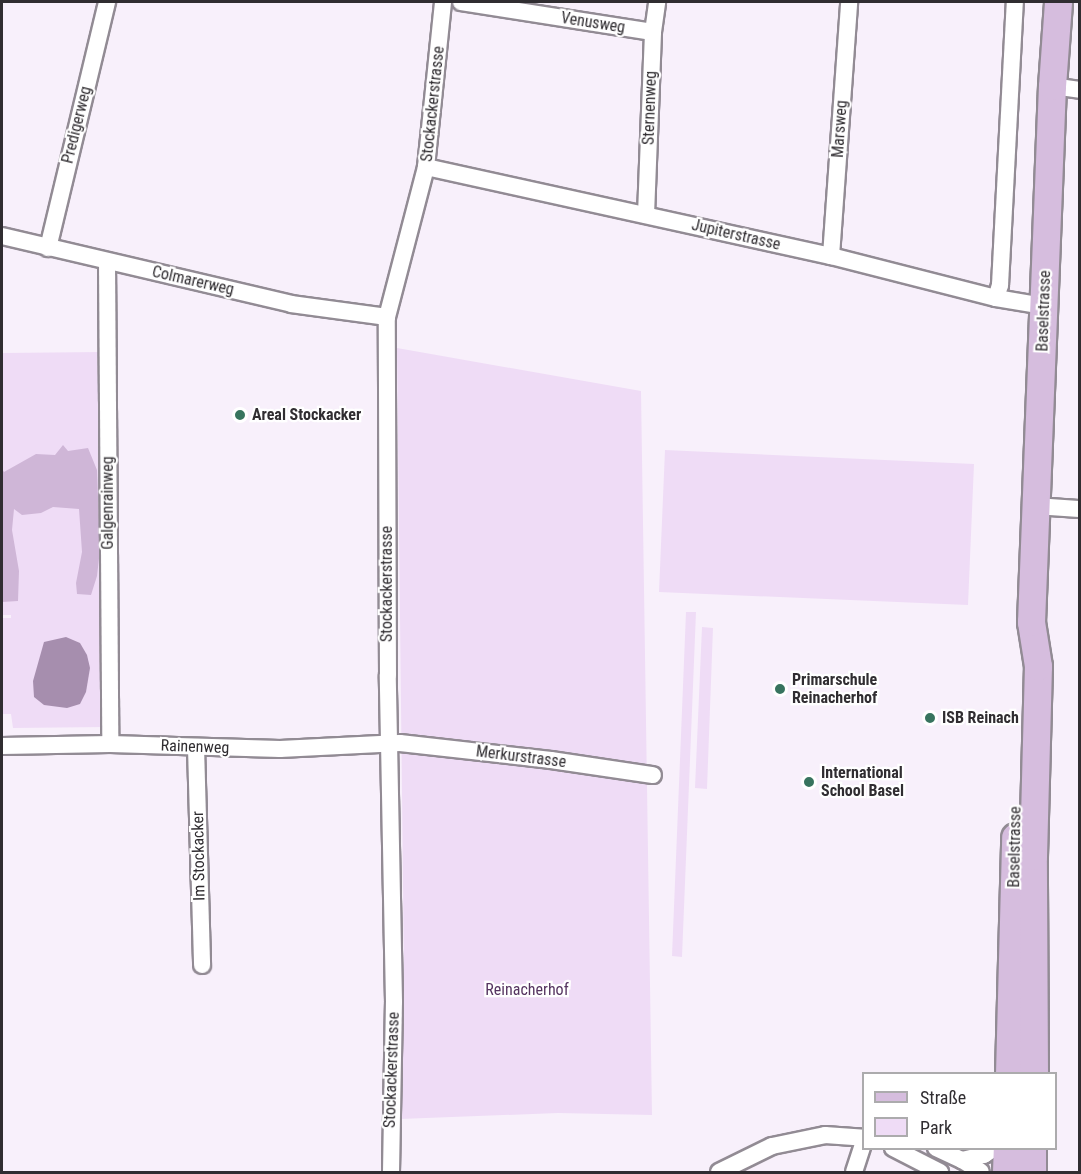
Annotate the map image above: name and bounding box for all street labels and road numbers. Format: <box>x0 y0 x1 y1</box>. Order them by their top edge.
street label: Venusweg <box>560 8 626 38</box>
street label: Stockackerstrasse <box>417 45 449 163</box>
street label: Sternenweg <box>639 71 661 145</box>
street label: Predigerweg <box>58 84 96 166</box>
street label: Marsweg <box>828 100 852 158</box>
street label: Jupiterstrasse <box>690 215 782 255</box>
street label: Colmarerweg <box>150 262 236 300</box>
street label: Baselstrasse <box>1033 270 1055 352</box>
street label: Galgenrainweg <box>98 456 118 550</box>
street label: Stockackerstrasse <box>377 526 397 642</box>
street label: Rainenweg <box>160 736 230 758</box>
street label: Merkurstrasse <box>475 742 567 772</box>
street label: Baselstrasse <box>1005 806 1025 888</box>
street label: Im Stockacker <box>189 811 209 901</box>
street label: Stockackerstrasse <box>380 1012 404 1128</box>

